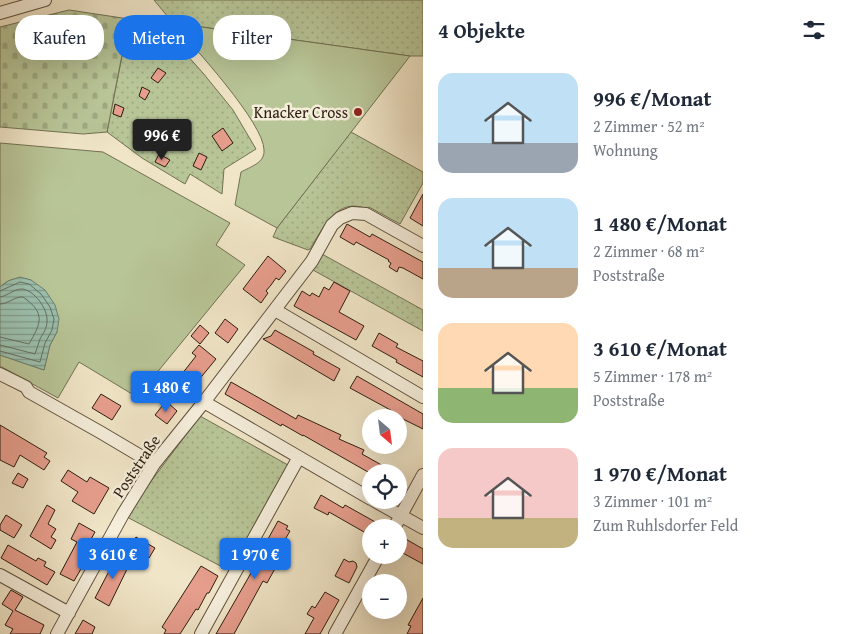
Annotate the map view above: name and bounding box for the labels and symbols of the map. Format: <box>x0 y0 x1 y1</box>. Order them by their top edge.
place label: Knacker Cross <box>254 100 348 124</box>
marker: Knacker Cross <box>352 106 364 118</box>
pin: 996 € <box>127 119 197 161</box>
pin: 1 480 € <box>120 370 212 413</box>
north arrow <box>362 409 408 454</box>
street label: Poststraße <box>106 430 166 502</box>
pin: 3 610 € <box>67 538 159 580</box>
pin: 1 970 € <box>209 538 301 580</box>

